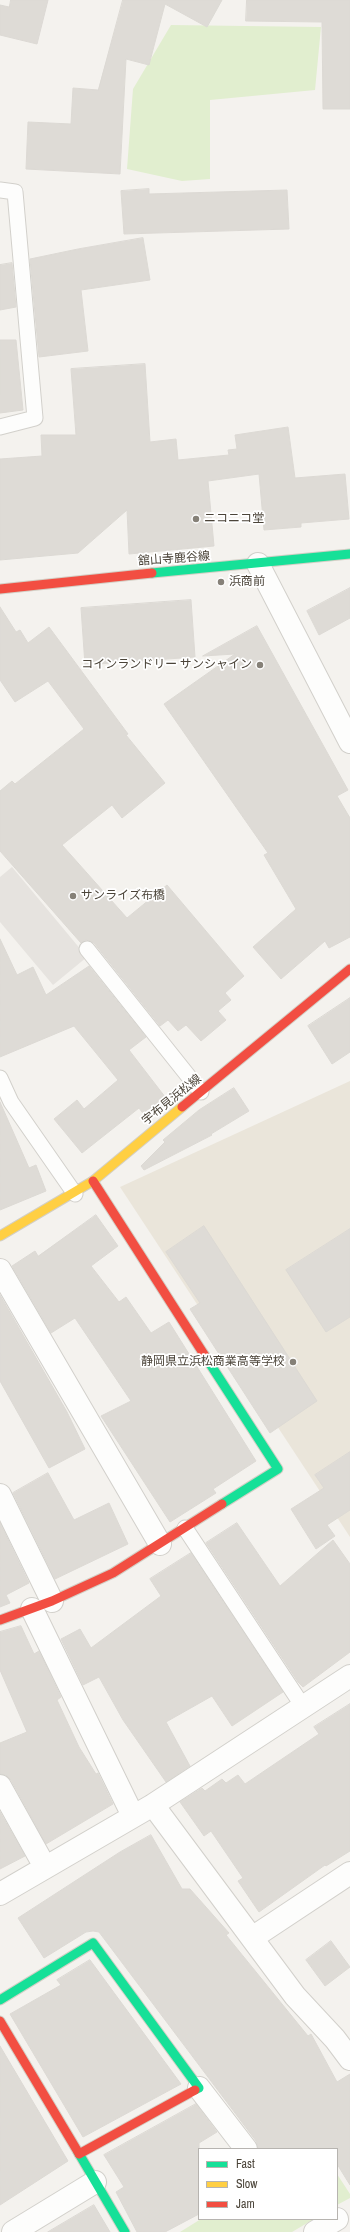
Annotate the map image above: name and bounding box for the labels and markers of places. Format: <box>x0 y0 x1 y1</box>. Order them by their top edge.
place label: ニコニコ堂 <box>204 512 264 526</box>
marker: ニコニコ堂 <box>191 514 201 524</box>
place label: 浜商前 <box>229 575 265 589</box>
marker: 浜商前 <box>216 577 226 587</box>
place label: コインランドリー サンシャイン <box>81 658 252 672</box>
marker: コインランドリー サンシャイン <box>255 660 265 670</box>
place label: サンライズ布橋 <box>81 889 165 903</box>
marker: サンライズ布橋 <box>68 891 78 901</box>
place label: 静岡県立浜松商業高等学校 <box>141 1355 285 1369</box>
marker: 静岡県立浜松商業高等学校 <box>288 1357 298 1367</box>

